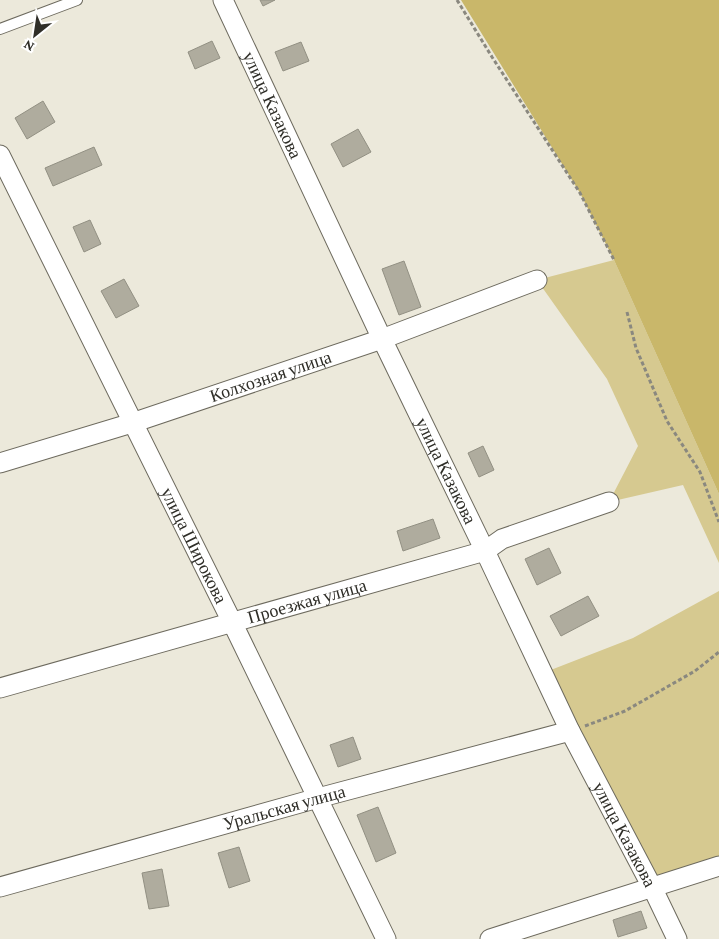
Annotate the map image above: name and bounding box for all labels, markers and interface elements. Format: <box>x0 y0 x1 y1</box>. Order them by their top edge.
north arrow <box>10 10 60 60</box>
text: N <box>20 37 37 56</box>
street label: улица Казакова <box>239 48 306 162</box>
street label: Колхозная улица <box>207 347 334 406</box>
street label: улица Казакова <box>412 414 480 527</box>
street label: улица Широкова <box>157 484 231 607</box>
street label: Проезжая улица <box>245 575 369 628</box>
street label: улица Казакова <box>589 778 660 890</box>
street label: Уральская улица <box>221 781 347 834</box>

